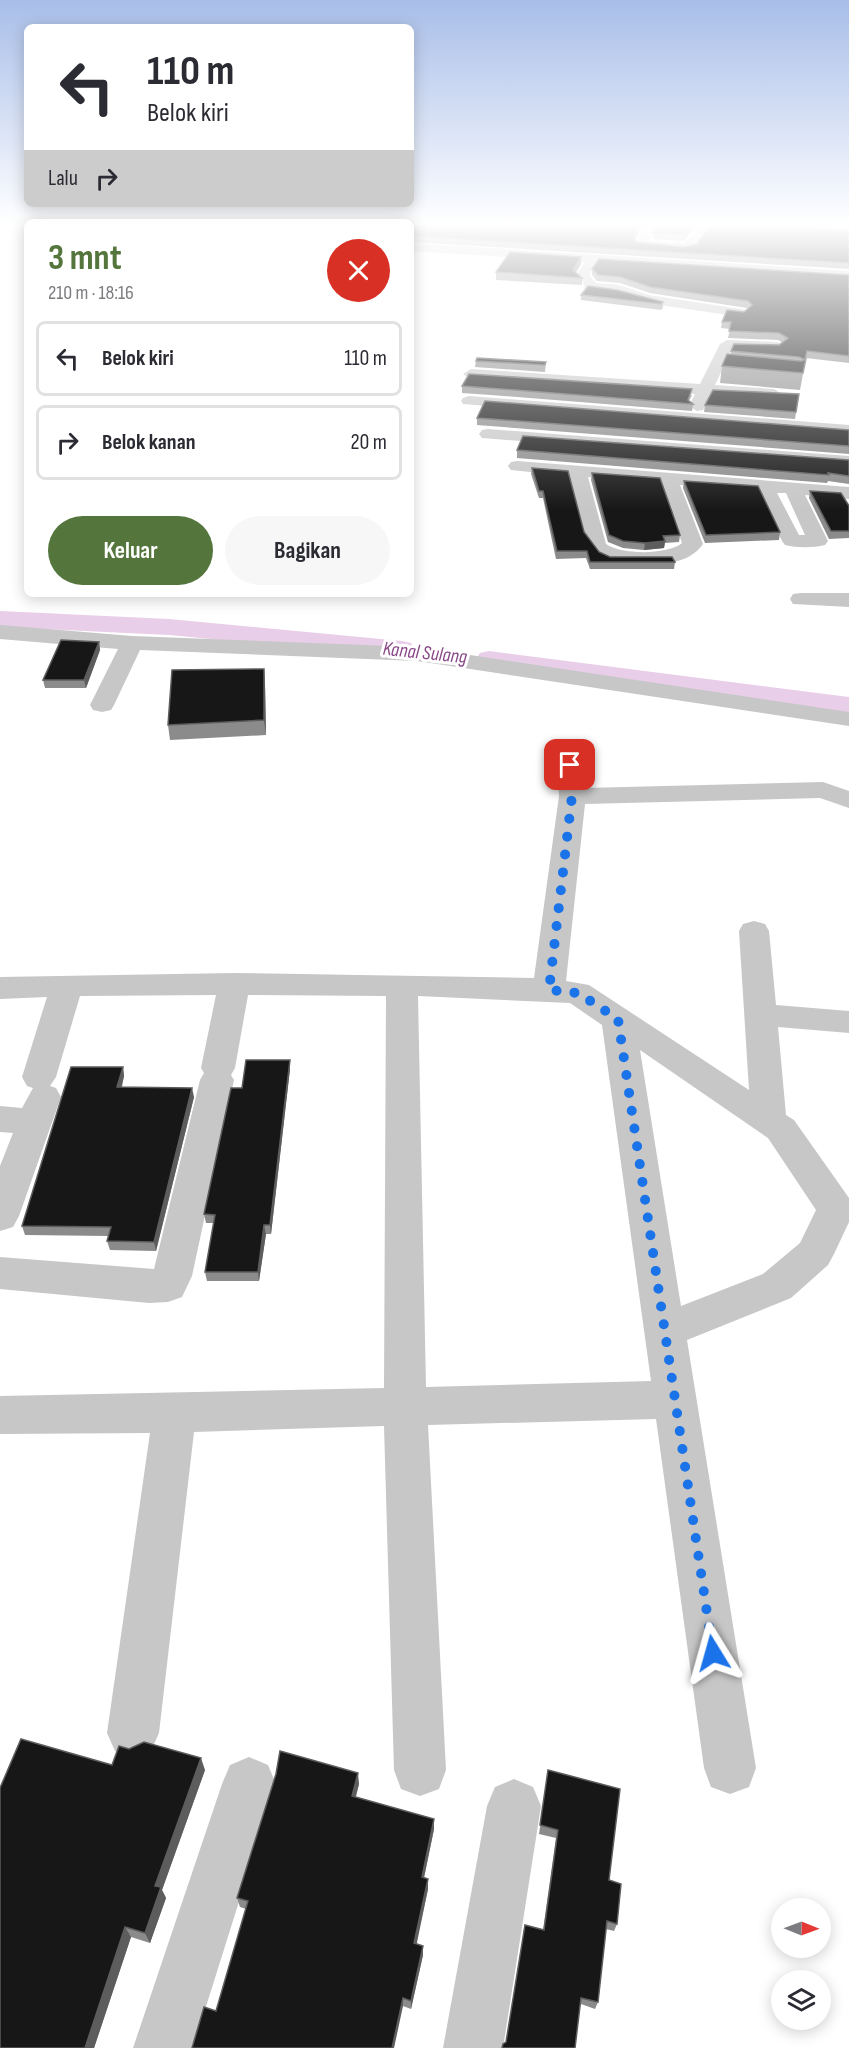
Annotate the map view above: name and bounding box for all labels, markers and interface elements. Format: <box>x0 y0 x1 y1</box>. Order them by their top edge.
text: 110 m <box>147 46 234 97</box>
icon: left <box>48 48 126 126</box>
text: Belok kiri <box>147 97 229 129</box>
icon: right <box>90 162 123 195</box>
text: Lalu <box>48 165 78 192</box>
text: 3 mnt <box>48 237 122 280</box>
button: close <box>327 239 390 302</box>
text: 210 m · 18:16 <box>48 281 134 305</box>
icon: left <box>51 342 84 375</box>
text: Belok kiri <box>102 345 174 372</box>
text: 110 m <box>344 345 387 372</box>
icon: right <box>51 426 84 459</box>
text: Belok kanan <box>102 429 195 456</box>
text: 20 m <box>351 429 387 456</box>
button: Keluar <box>48 516 213 585</box>
button: Bagikan <box>225 516 390 585</box>
water label: Kanal Sulang <box>382 637 468 669</box>
pin <box>544 739 595 790</box>
icon: arrive <box>553 748 586 781</box>
position arrow <box>681 1621 745 1685</box>
north arrow <box>771 1898 831 1958</box>
map controls <box>771 1898 831 2030</box>
button: layers <box>771 1970 831 2030</box>

